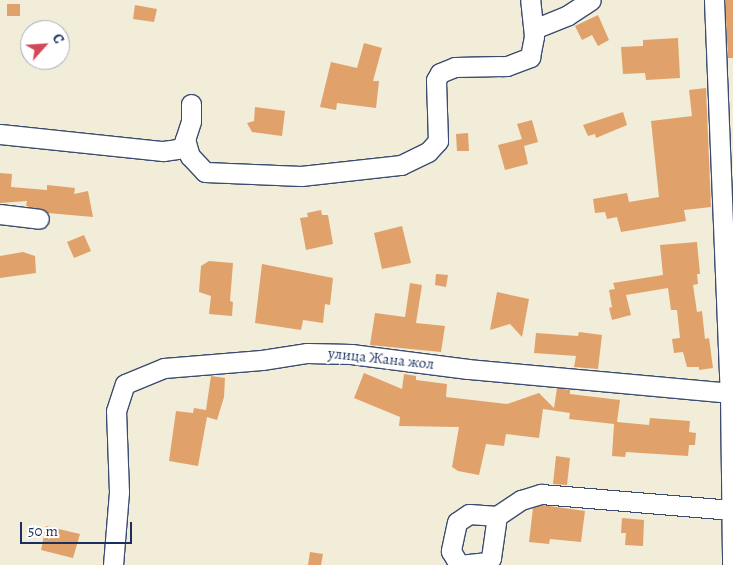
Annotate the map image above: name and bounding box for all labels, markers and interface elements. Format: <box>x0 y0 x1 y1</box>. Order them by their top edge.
north arrow <box>20 20 70 70</box>
text: С <box>48 31 68 47</box>
street label: улица Жана жол <box>327 344 435 374</box>
scale bar <box>22 512 135 544</box>
text: 50 m <box>28 521 58 541</box>

